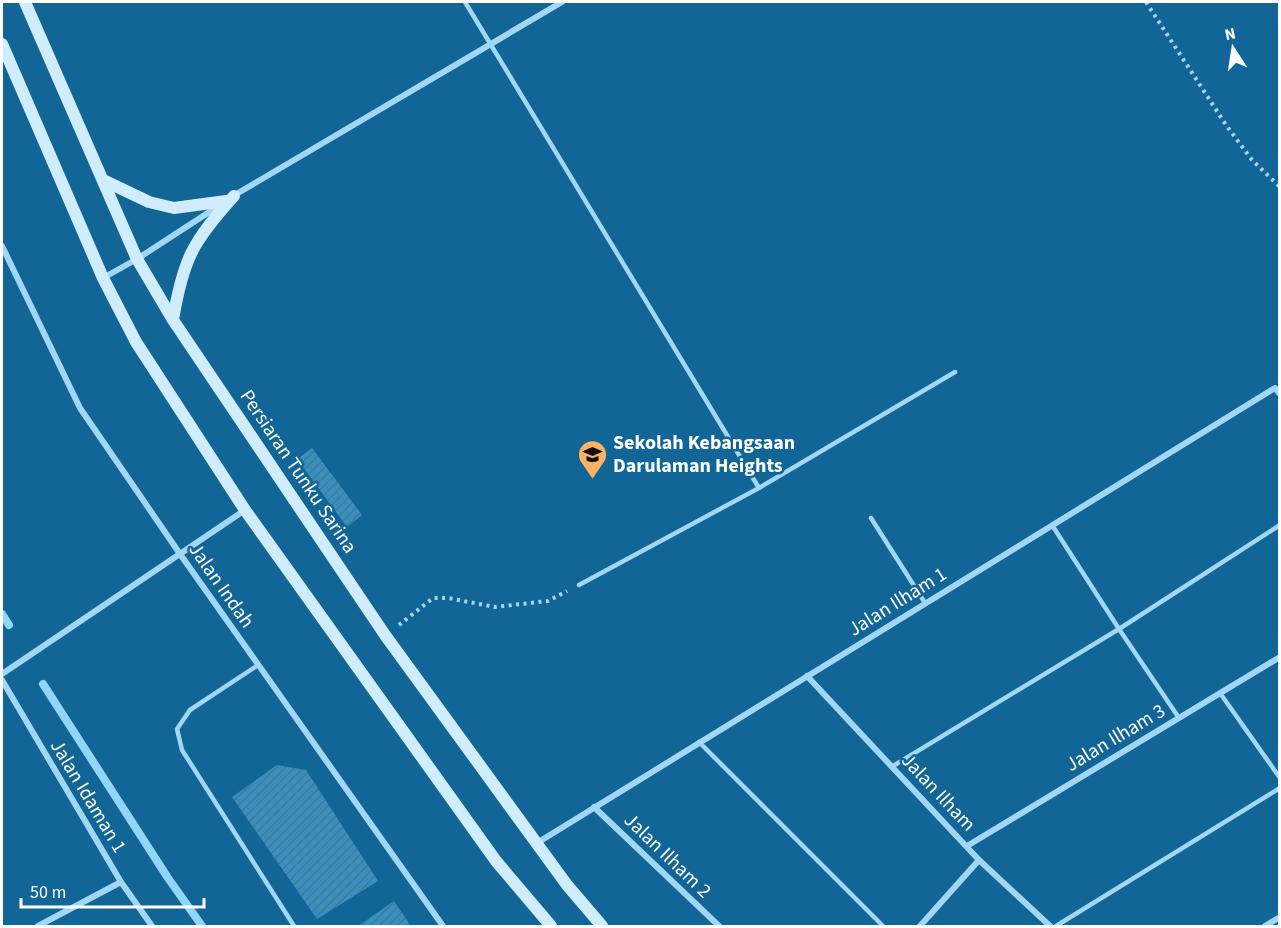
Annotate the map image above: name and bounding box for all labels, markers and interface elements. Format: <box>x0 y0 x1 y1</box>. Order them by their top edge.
north arrow <box>1203 18 1263 78</box>
text: N <box>1223 22 1238 46</box>
street label: Persiaran Tunku Sarina <box>233 384 364 559</box>
place label: Sekolah Kebangsaan Darulaman Heights <box>613 429 795 480</box>
school or university icon: Sekolah Kebangsaan Darulaman Heights <box>576 438 608 480</box>
street label: Jalan Indah <box>182 537 261 634</box>
street label: Jalan Ilham 1 <box>843 560 952 643</box>
street label: Jalan Ilham 3 <box>1060 697 1171 779</box>
street label: Jalan Idaman 1 <box>43 735 133 858</box>
street label: Jalan Ilham <box>895 747 982 838</box>
street label: Jalan Ilham 2 <box>617 807 717 905</box>
scale bar <box>21 871 204 909</box>
text: 50 m <box>30 880 66 905</box>

